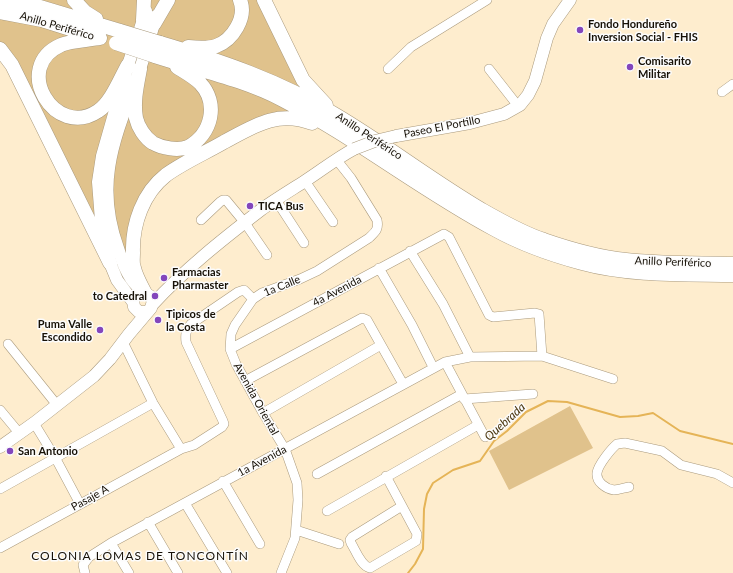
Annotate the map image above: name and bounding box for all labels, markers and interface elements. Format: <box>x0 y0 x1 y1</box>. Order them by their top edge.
street label: Anillo Periférico <box>18 9 96 43</box>
place label: Fondo Hondureño Inversion Social - FHIS <box>588 17 698 43</box>
marker: Fondo Hondureño Inversion Social - FHIS <box>575 25 585 35</box>
place label: Comisarito Militar <box>638 54 691 80</box>
marker: Comisarito Militar <box>625 62 635 72</box>
street label: Anillo Periférico <box>333 110 405 162</box>
street label: Paseo El Portillo <box>402 113 482 141</box>
place label: TICA Bus <box>258 199 304 213</box>
marker: TICA Bus <box>245 201 255 211</box>
street label: Anillo Periférico <box>634 254 712 270</box>
place label: Farmacias Pharmaster <box>172 265 228 291</box>
marker: Farmacias Pharmaster <box>159 273 169 283</box>
street label: 1a Calle <box>262 273 302 299</box>
street label: 4a Avenida <box>310 273 364 309</box>
place label: to Catedral <box>93 289 147 303</box>
marker: to Catedral <box>150 291 160 301</box>
place label: Tipicos de la Costa <box>166 307 216 333</box>
marker: Tipicos de la Costa <box>153 315 163 325</box>
place label: Puma Valle Escondido <box>38 317 92 343</box>
marker: Puma Valle Escondido <box>95 325 105 335</box>
street label: Avenida Oriental <box>231 360 281 438</box>
water label: Quebrada <box>482 400 528 444</box>
street label: 1a Avenida <box>235 443 289 479</box>
place label: San Antonio <box>18 444 78 458</box>
marker: San Antonio <box>5 446 15 456</box>
street label: Pasaje A <box>69 482 111 514</box>
district label: COLONIA LOMAS DE TONCONTÍN <box>31 549 249 563</box>

